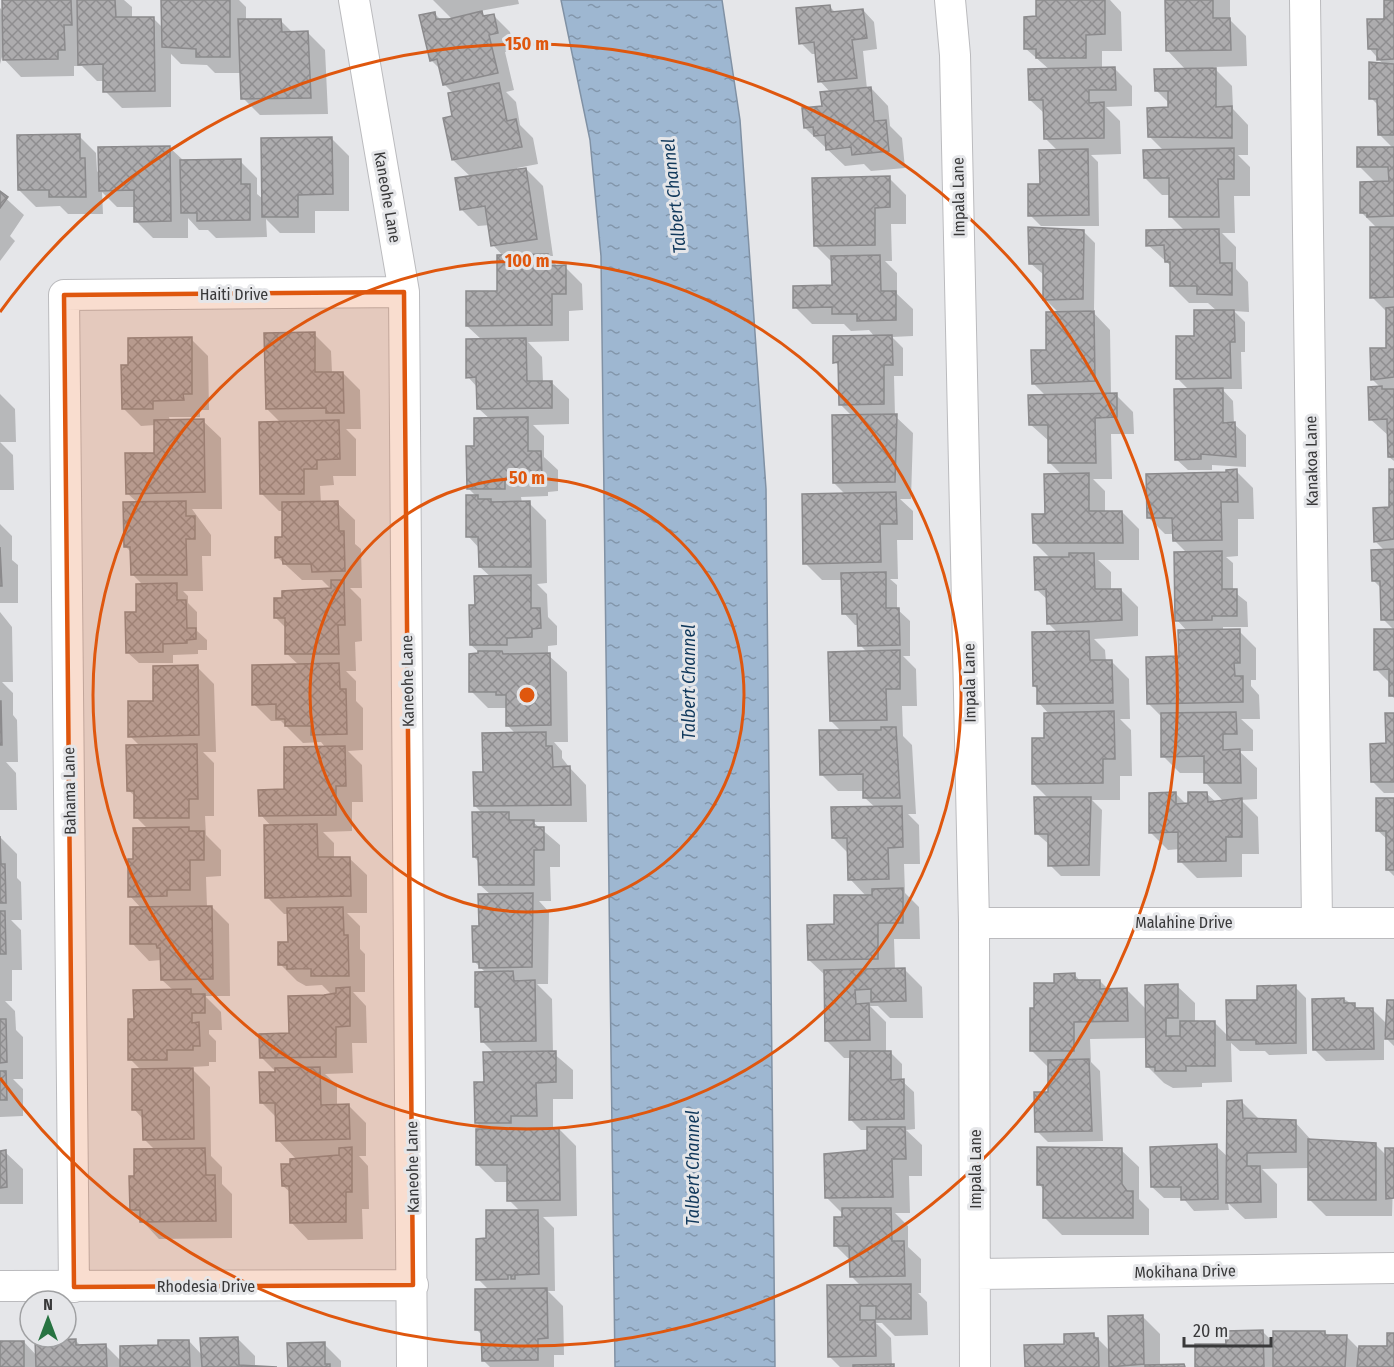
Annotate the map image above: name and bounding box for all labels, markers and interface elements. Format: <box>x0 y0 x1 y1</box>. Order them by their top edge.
text: 150 m <box>505 33 549 55</box>
water label: Talbert Channel <box>657 137 691 255</box>
street label: Kaneohe Lane <box>370 150 405 244</box>
street label: Impala Lane <box>948 157 969 237</box>
text: 100 m <box>505 250 549 272</box>
street label: Haiti Drive <box>200 285 268 304</box>
street label: Kanakoa Lane <box>1301 415 1322 507</box>
text: 50 m <box>509 467 545 489</box>
water label: Talbert Channel <box>678 624 700 740</box>
street label: Kaneohe Lane <box>397 635 418 727</box>
street label: Impala Lane <box>959 643 980 723</box>
centre of rings <box>517 685 537 705</box>
street label: Bahama Lane <box>59 747 80 835</box>
street label: Malahine Drive <box>1135 913 1233 932</box>
water label: Talbert Channel <box>682 1110 704 1226</box>
street label: Kaneohe Lane <box>402 1121 423 1213</box>
street label: Impala Lane <box>966 1129 985 1209</box>
street label: Mokihana Drive <box>1134 1261 1236 1282</box>
street label: Rhodesia Drive <box>157 1277 255 1296</box>
north arrow <box>18 1289 78 1349</box>
text: N <box>43 1295 53 1314</box>
scale bar <box>1184 1310 1271 1348</box>
text: 20 m <box>1193 1320 1228 1342</box>

